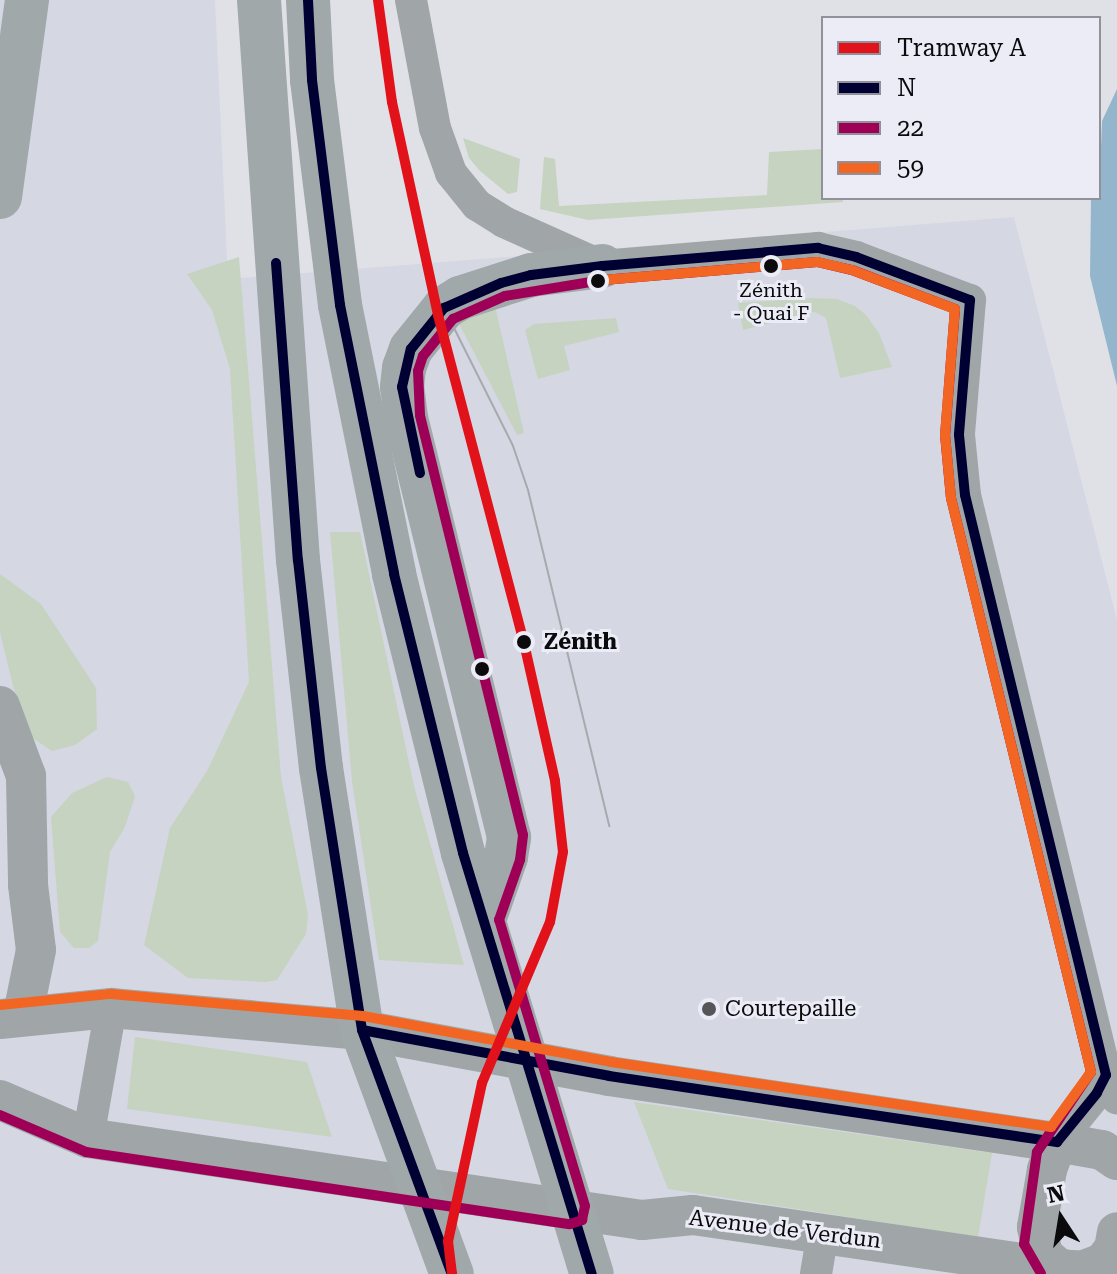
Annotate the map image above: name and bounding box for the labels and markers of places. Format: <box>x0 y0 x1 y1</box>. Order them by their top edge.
marker: Zénith - Quai F <box>763 258 779 274</box>
unlabelled marker <box>590 273 606 289</box>
place label: Zénith - Quai F <box>733 278 809 325</box>
marker: Zénith <box>511 629 537 655</box>
place label: Zénith <box>544 629 617 655</box>
unlabelled marker <box>474 661 490 677</box>
place label: Courtepaille <box>725 996 856 1022</box>
marker: Courtepaille <box>700 1000 718 1018</box>

